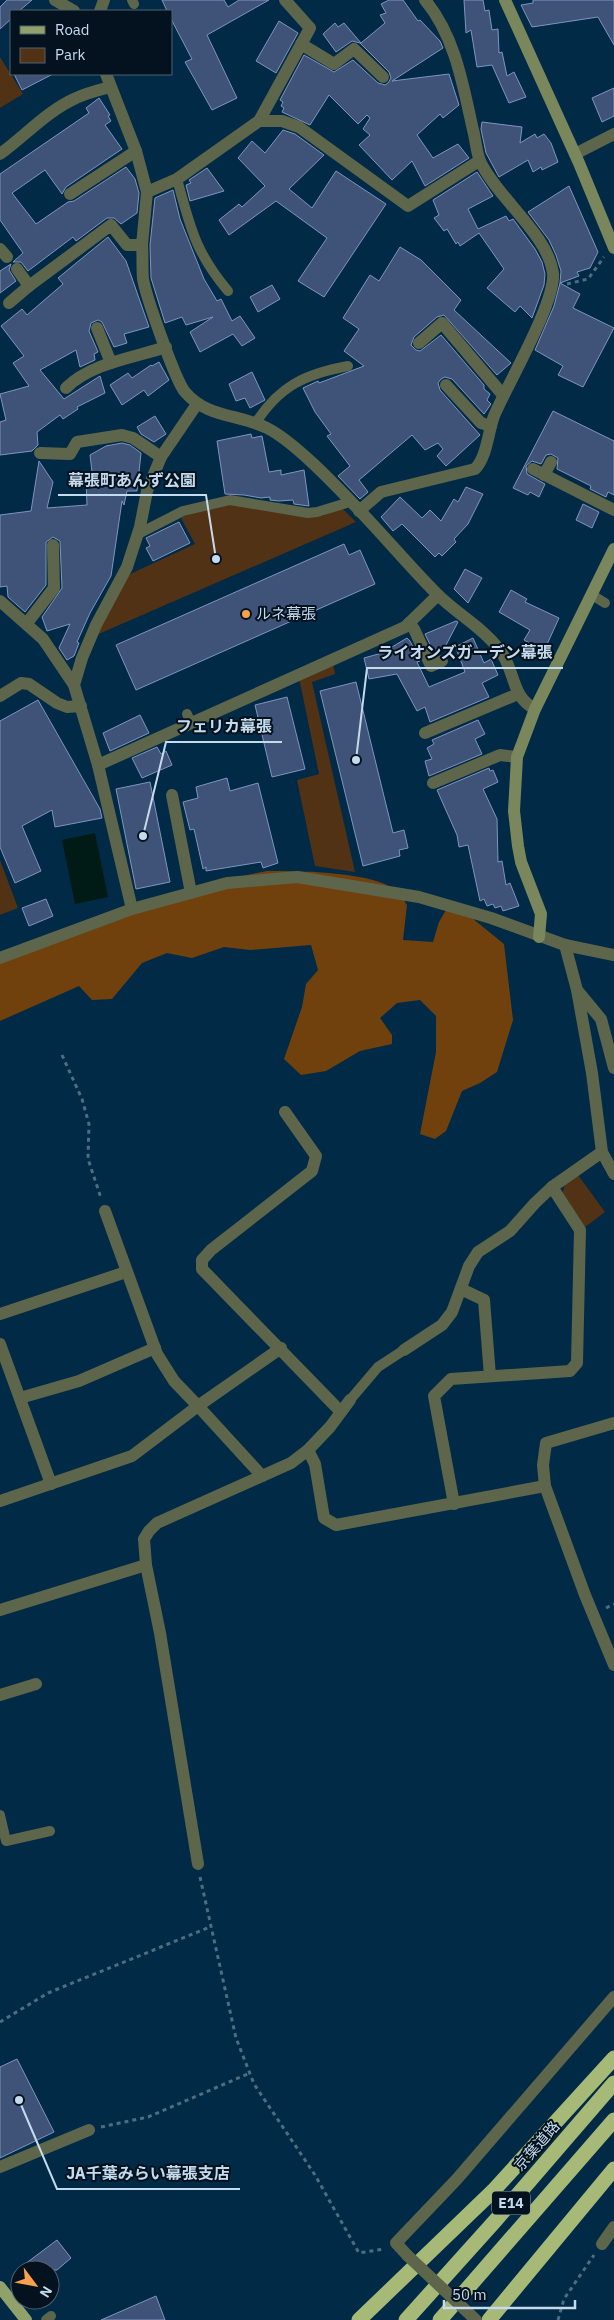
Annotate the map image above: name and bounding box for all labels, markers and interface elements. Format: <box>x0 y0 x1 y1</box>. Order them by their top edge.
legend <box>10 10 172 75</box>
text: Road <box>55 20 90 39</box>
text: Park <box>55 45 85 64</box>
callout: 幕張町あんず公園 <box>58 464 206 495</box>
text: 幕張町あんず公園 <box>68 470 196 490</box>
place label: ルネ幕張 <box>256 604 316 623</box>
marker: ルネ幕張 <box>240 608 252 620</box>
callout: ライオンズガーデン幕張 <box>367 637 563 668</box>
text: ライオンズガーデン幕張 <box>377 642 553 662</box>
callout: フェリカ幕張 <box>166 711 282 742</box>
text: フェリカ幕張 <box>176 716 272 736</box>
street label: 京葉道路 <box>510 2117 563 2175</box>
callout: JA千葉みらい幕張支店 <box>57 2158 240 2189</box>
text: JA千葉みらい幕張支店 <box>66 2163 230 2183</box>
road number: E14 <box>492 2192 530 2214</box>
north arrow <box>10 2260 60 2310</box>
scale bar <box>444 2278 575 2310</box>
text: N <box>36 2283 56 2301</box>
text: 50 m <box>452 2285 487 2304</box>

